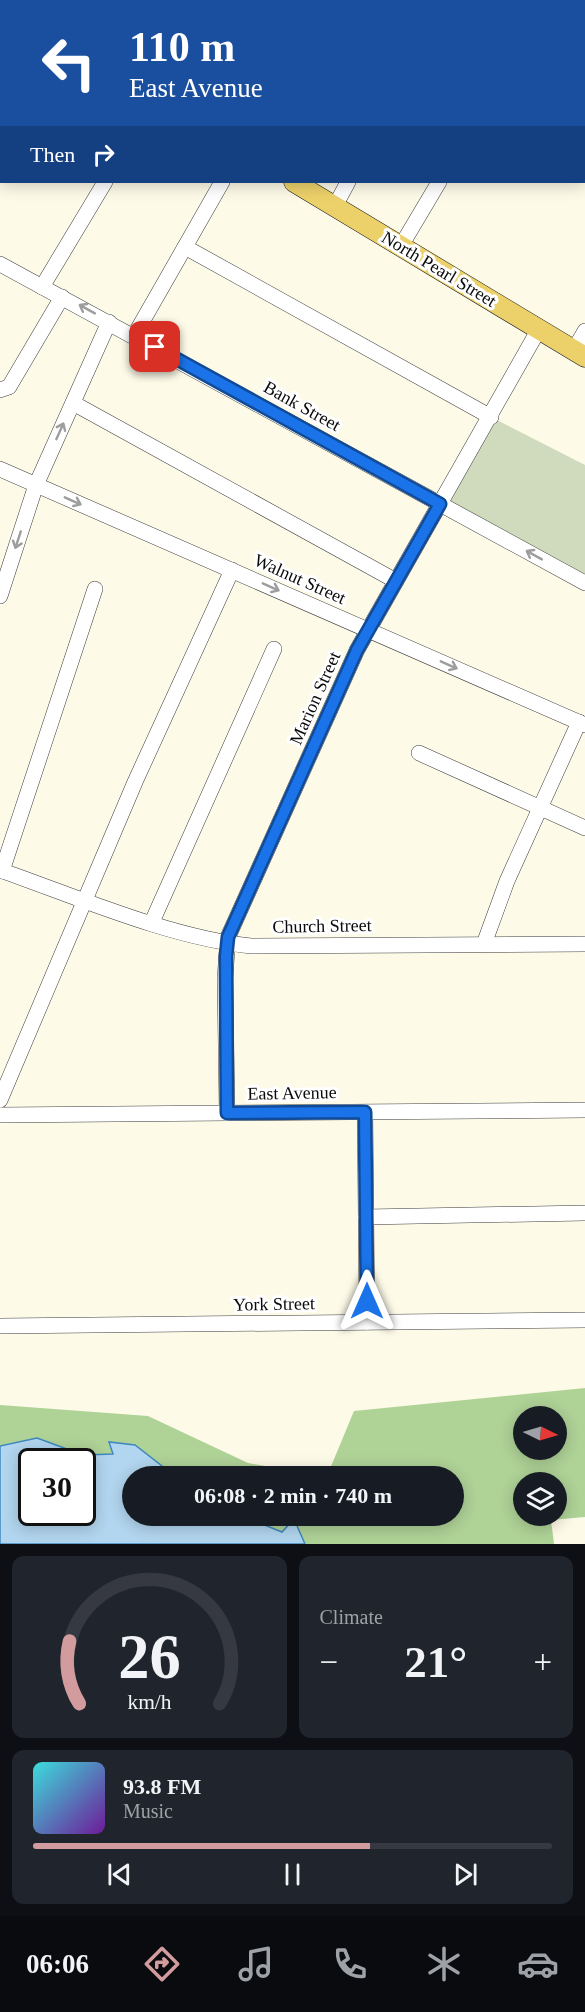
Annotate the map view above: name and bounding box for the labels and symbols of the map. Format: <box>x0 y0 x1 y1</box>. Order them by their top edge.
street label: North Pearl Street <box>378 227 500 311</box>
one-way arrow <box>78 303 95 315</box>
pin <box>129 321 180 372</box>
street label: Bank Street <box>260 377 344 435</box>
one-way arrow <box>55 423 66 441</box>
one-way arrow <box>63 496 81 507</box>
one-way arrow <box>12 530 23 549</box>
one-way arrow <box>526 549 543 561</box>
street label: Walnut Street <box>251 550 349 608</box>
one-way arrow <box>261 582 280 593</box>
street label: Marion Street <box>286 648 344 748</box>
one-way arrow <box>440 660 458 672</box>
street label: Church Street <box>272 915 372 937</box>
street label: East Avenue <box>247 1082 337 1104</box>
position arrow <box>335 1269 399 1333</box>
street label: York Street <box>233 1293 315 1315</box>
north arrow <box>513 1406 567 1460</box>
speed limit sign: 30 <box>18 1448 96 1526</box>

